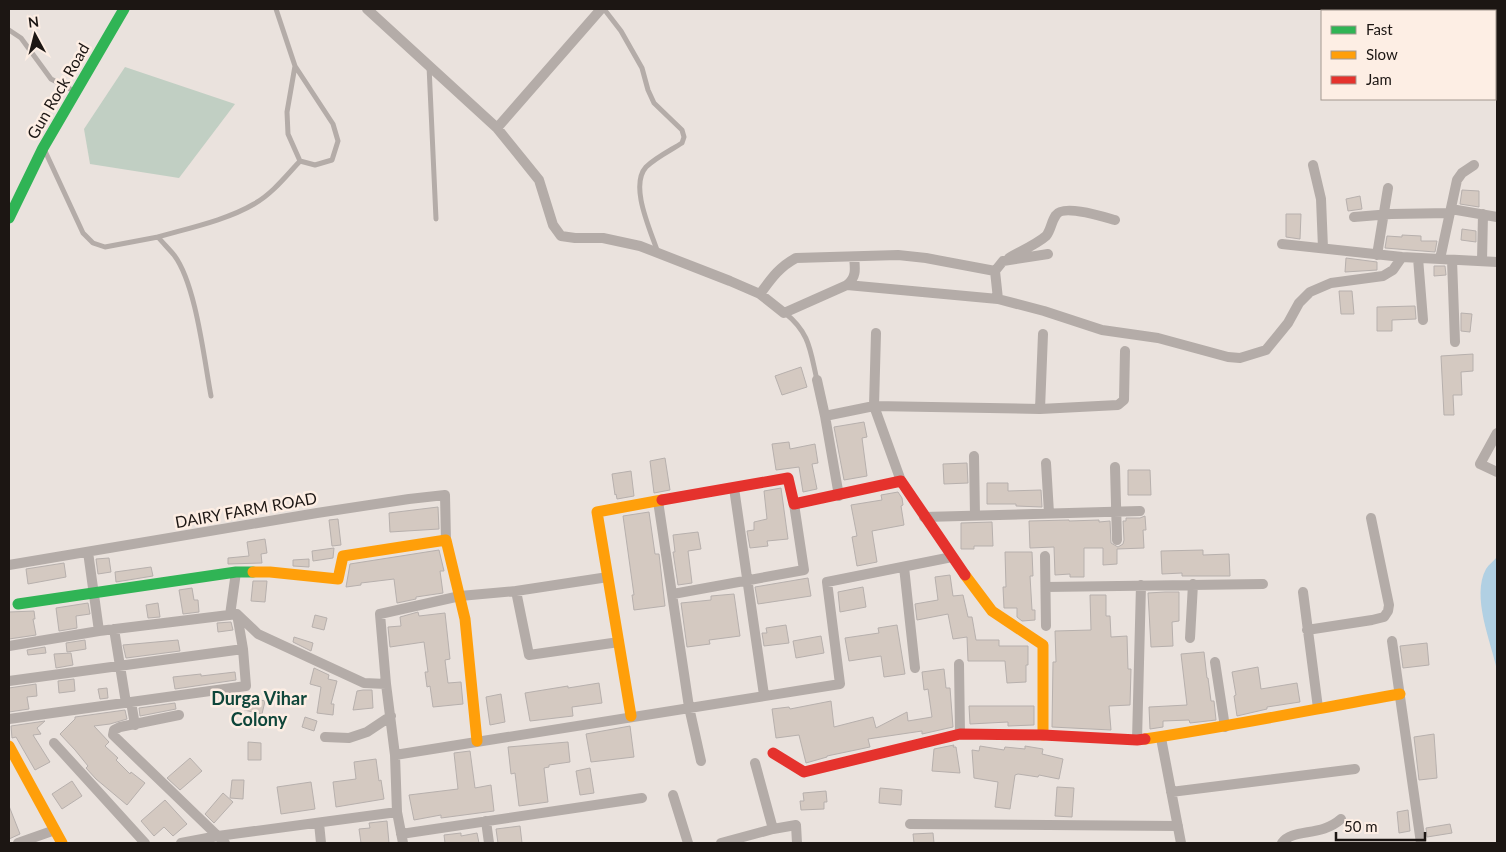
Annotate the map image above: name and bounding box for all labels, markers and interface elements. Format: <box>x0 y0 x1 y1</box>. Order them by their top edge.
north arrow <box>10 10 60 60</box>
legend <box>1321 10 1496 100</box>
text: N <box>27 13 40 31</box>
text: Fast <box>1366 20 1393 38</box>
street label: Gun Rock Road <box>22 39 93 142</box>
text: Slow <box>1366 45 1398 63</box>
text: Jam <box>1366 70 1392 88</box>
street label: DAIRY FARM ROAD <box>174 488 318 531</box>
district label: Durga Vihar Colony <box>211 687 307 730</box>
scale bar <box>1336 810 1425 842</box>
text: 50 m <box>1344 817 1378 835</box>

